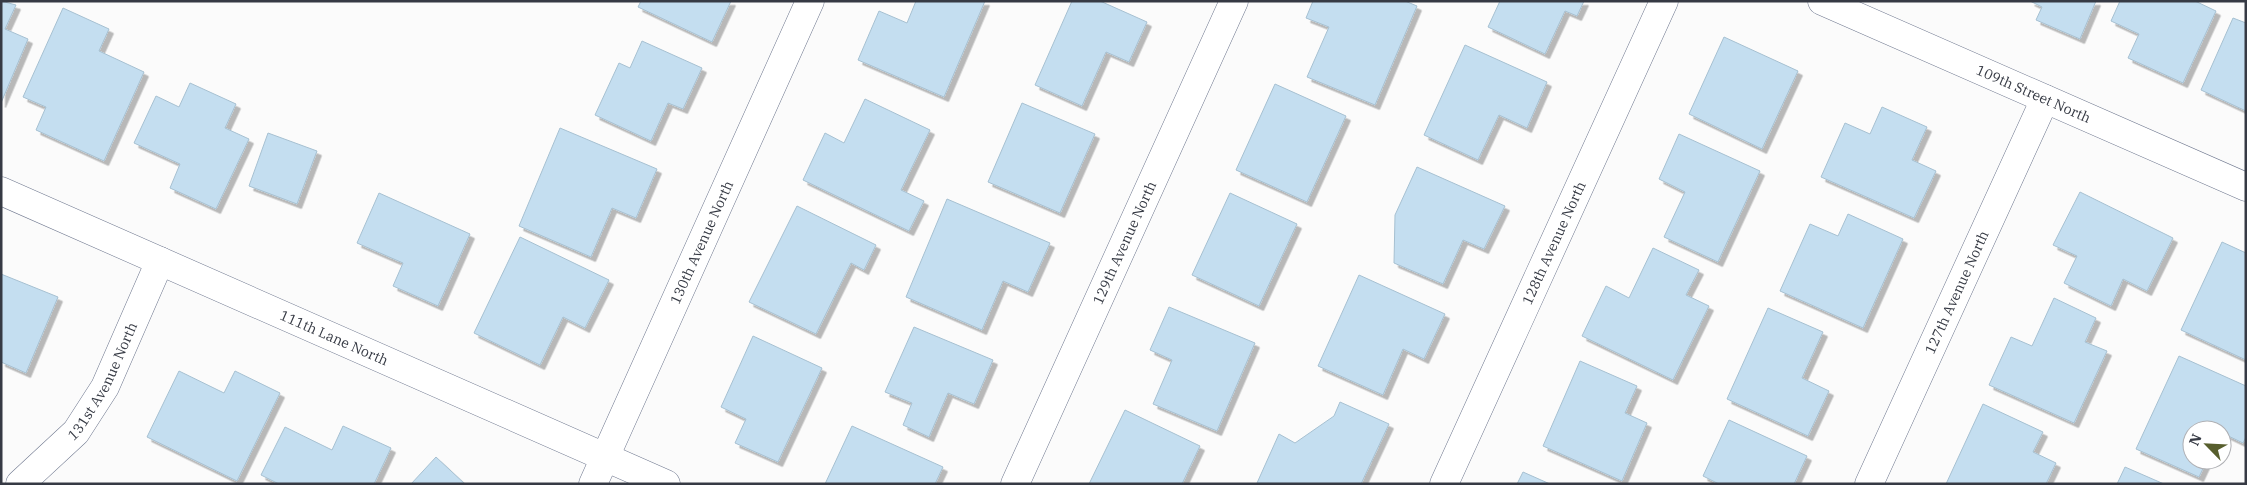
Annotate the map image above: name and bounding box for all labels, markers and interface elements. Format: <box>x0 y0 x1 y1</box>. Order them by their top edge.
street label: 109th Street North <box>1973 61 2094 127</box>
street label: 130th Avenue North <box>666 177 737 307</box>
street label: 129th Avenue North <box>1089 178 1160 307</box>
street label: 128th Avenue North <box>1518 178 1590 307</box>
street label: 127th Avenue North <box>1921 227 1993 357</box>
street label: 111th Lane North <box>277 306 391 370</box>
street label: 131st Avenue North <box>64 319 141 444</box>
north arrow <box>2182 420 2232 470</box>
text: N <box>2185 431 2206 448</box>

